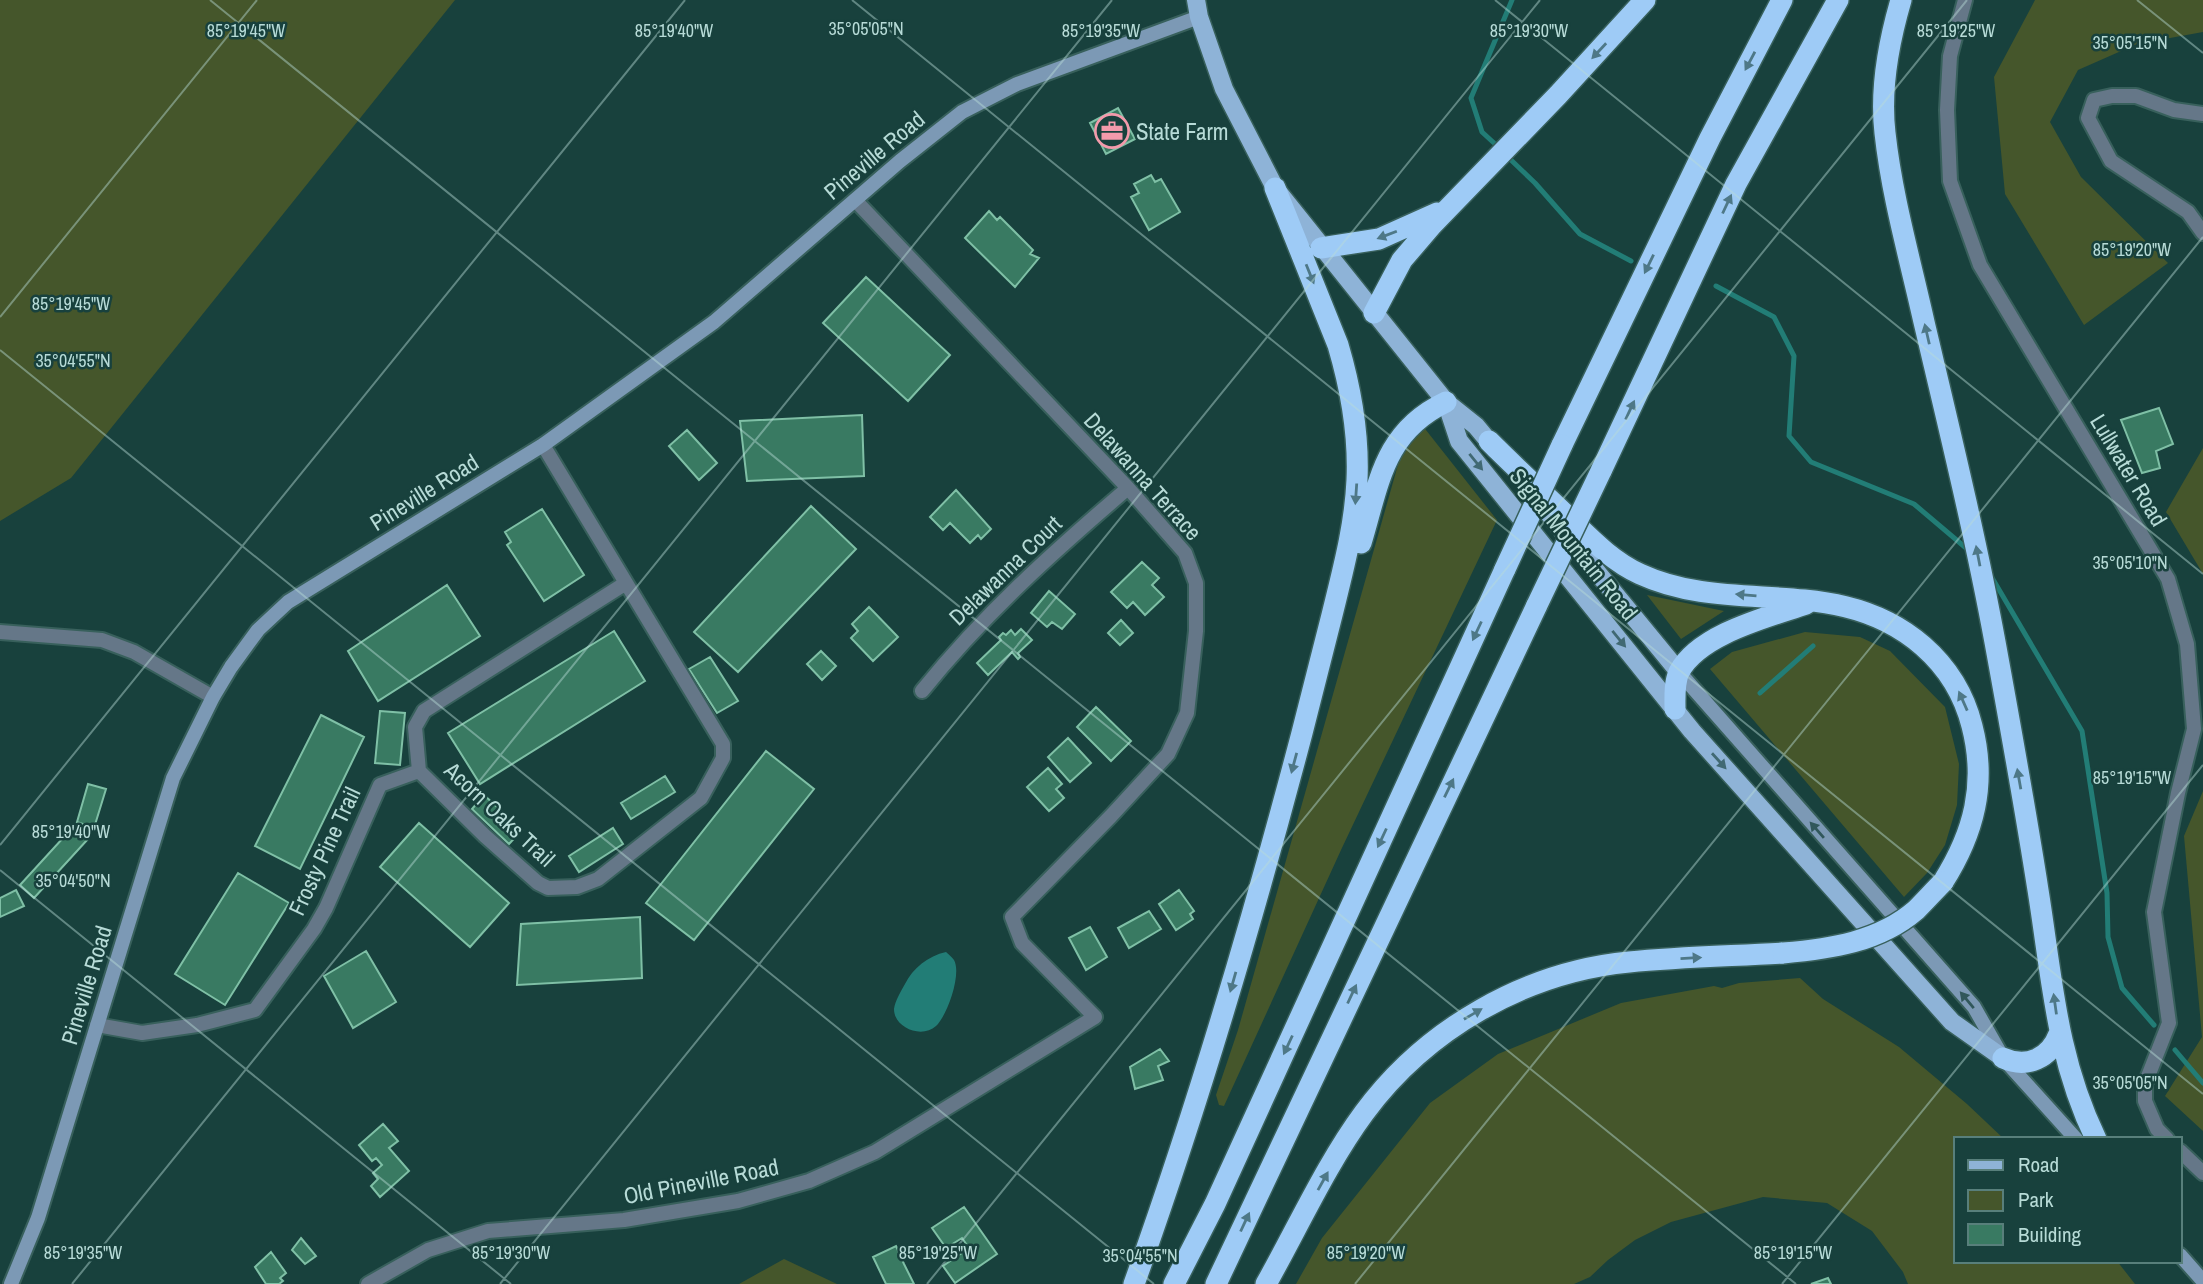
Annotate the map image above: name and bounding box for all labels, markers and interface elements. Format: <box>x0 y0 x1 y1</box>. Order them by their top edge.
text: 35°05'05"N <box>828 16 904 41</box>
text: 85°19'45"W <box>207 18 285 43</box>
text: 85°19'40"W <box>635 18 713 43</box>
text: 85°19'35"W <box>1062 18 1140 43</box>
text: 85°19'30"W <box>1490 18 1568 43</box>
text: 85°19'25"W <box>1917 18 1995 43</box>
text: 35°05'15"N <box>2092 30 2168 55</box>
one-way arrow <box>1591 42 1607 60</box>
one-way arrow <box>1744 51 1756 70</box>
street label: Pineville Road <box>817 104 931 206</box>
office icon: State Farm <box>1093 112 1131 150</box>
place label: State Farm <box>1136 116 1228 147</box>
one-way arrow <box>1721 194 1732 214</box>
one-way arrow <box>1376 230 1397 241</box>
text: 85°19'20"W <box>2093 237 2171 262</box>
one-way arrow <box>1643 254 1655 274</box>
one-way arrow <box>1304 264 1316 284</box>
text: 85°19'45"W <box>32 291 110 316</box>
one-way arrow <box>1921 323 1932 345</box>
text: 35°04'55"N <box>35 348 111 373</box>
one-way arrow <box>1625 399 1636 420</box>
street label: Delawanna Terrace <box>1077 405 1209 547</box>
street label: Lullwater Road <box>2083 408 2175 532</box>
street label: Pineville Road <box>364 446 484 538</box>
one-way arrow <box>1468 453 1483 471</box>
street label: Signal Mountain Road <box>1503 461 1645 627</box>
one-way arrow <box>1350 483 1361 505</box>
street label: Delawanna Court <box>942 508 1068 632</box>
one-way arrow <box>1972 545 1983 567</box>
text: 35°05'10"N <box>2092 550 2168 575</box>
one-way arrow <box>1735 589 1757 600</box>
one-way arrow <box>1471 621 1483 641</box>
one-way arrow <box>1611 630 1626 648</box>
one-way arrow <box>1957 691 1968 712</box>
one-way arrow <box>1288 752 1299 774</box>
one-way arrow <box>1711 752 1727 770</box>
street label: Acorn Oaks Trail <box>437 754 562 873</box>
text: 85°19'15"W <box>2093 765 2171 790</box>
one-way arrow <box>2013 768 2024 790</box>
one-way arrow <box>1444 778 1455 799</box>
street label: Frosty Pine Trail <box>281 782 367 920</box>
text: 85°19'40"W <box>32 819 110 844</box>
one-way arrow <box>1809 821 1825 839</box>
one-way arrow <box>1376 828 1388 848</box>
text: 35°04'50"N <box>35 868 111 893</box>
street label: Pineville Road <box>53 922 119 1048</box>
one-way arrow <box>1680 952 1702 963</box>
one-way arrow <box>1227 972 1237 993</box>
one-way arrow <box>1346 984 1358 1004</box>
one-way arrow <box>1960 992 1975 1009</box>
one-way arrow <box>2049 993 2060 1015</box>
one-way arrow <box>1463 1008 1483 1020</box>
one-way arrow <box>1282 1034 1293 1055</box>
text: 35°05'05"N <box>2092 1070 2168 1095</box>
legend <box>1954 1137 2182 1263</box>
text: Road <box>2018 1150 2059 1179</box>
street label: Old Pineville Road <box>621 1151 781 1211</box>
one-way arrow <box>1317 1172 1329 1191</box>
text: Park <box>2018 1185 2054 1214</box>
one-way arrow <box>1239 1212 1251 1232</box>
text: Building <box>2018 1220 2082 1249</box>
text: 85°19'35"W <box>44 1240 122 1265</box>
text: 85°19'30"W <box>472 1240 550 1265</box>
text: 85°19'25"W <box>899 1240 977 1265</box>
text: 85°19'20"W <box>1327 1240 1405 1265</box>
text: 85°19'15"W <box>1754 1240 1832 1265</box>
text: 35°04'55"N <box>1102 1243 1178 1268</box>

